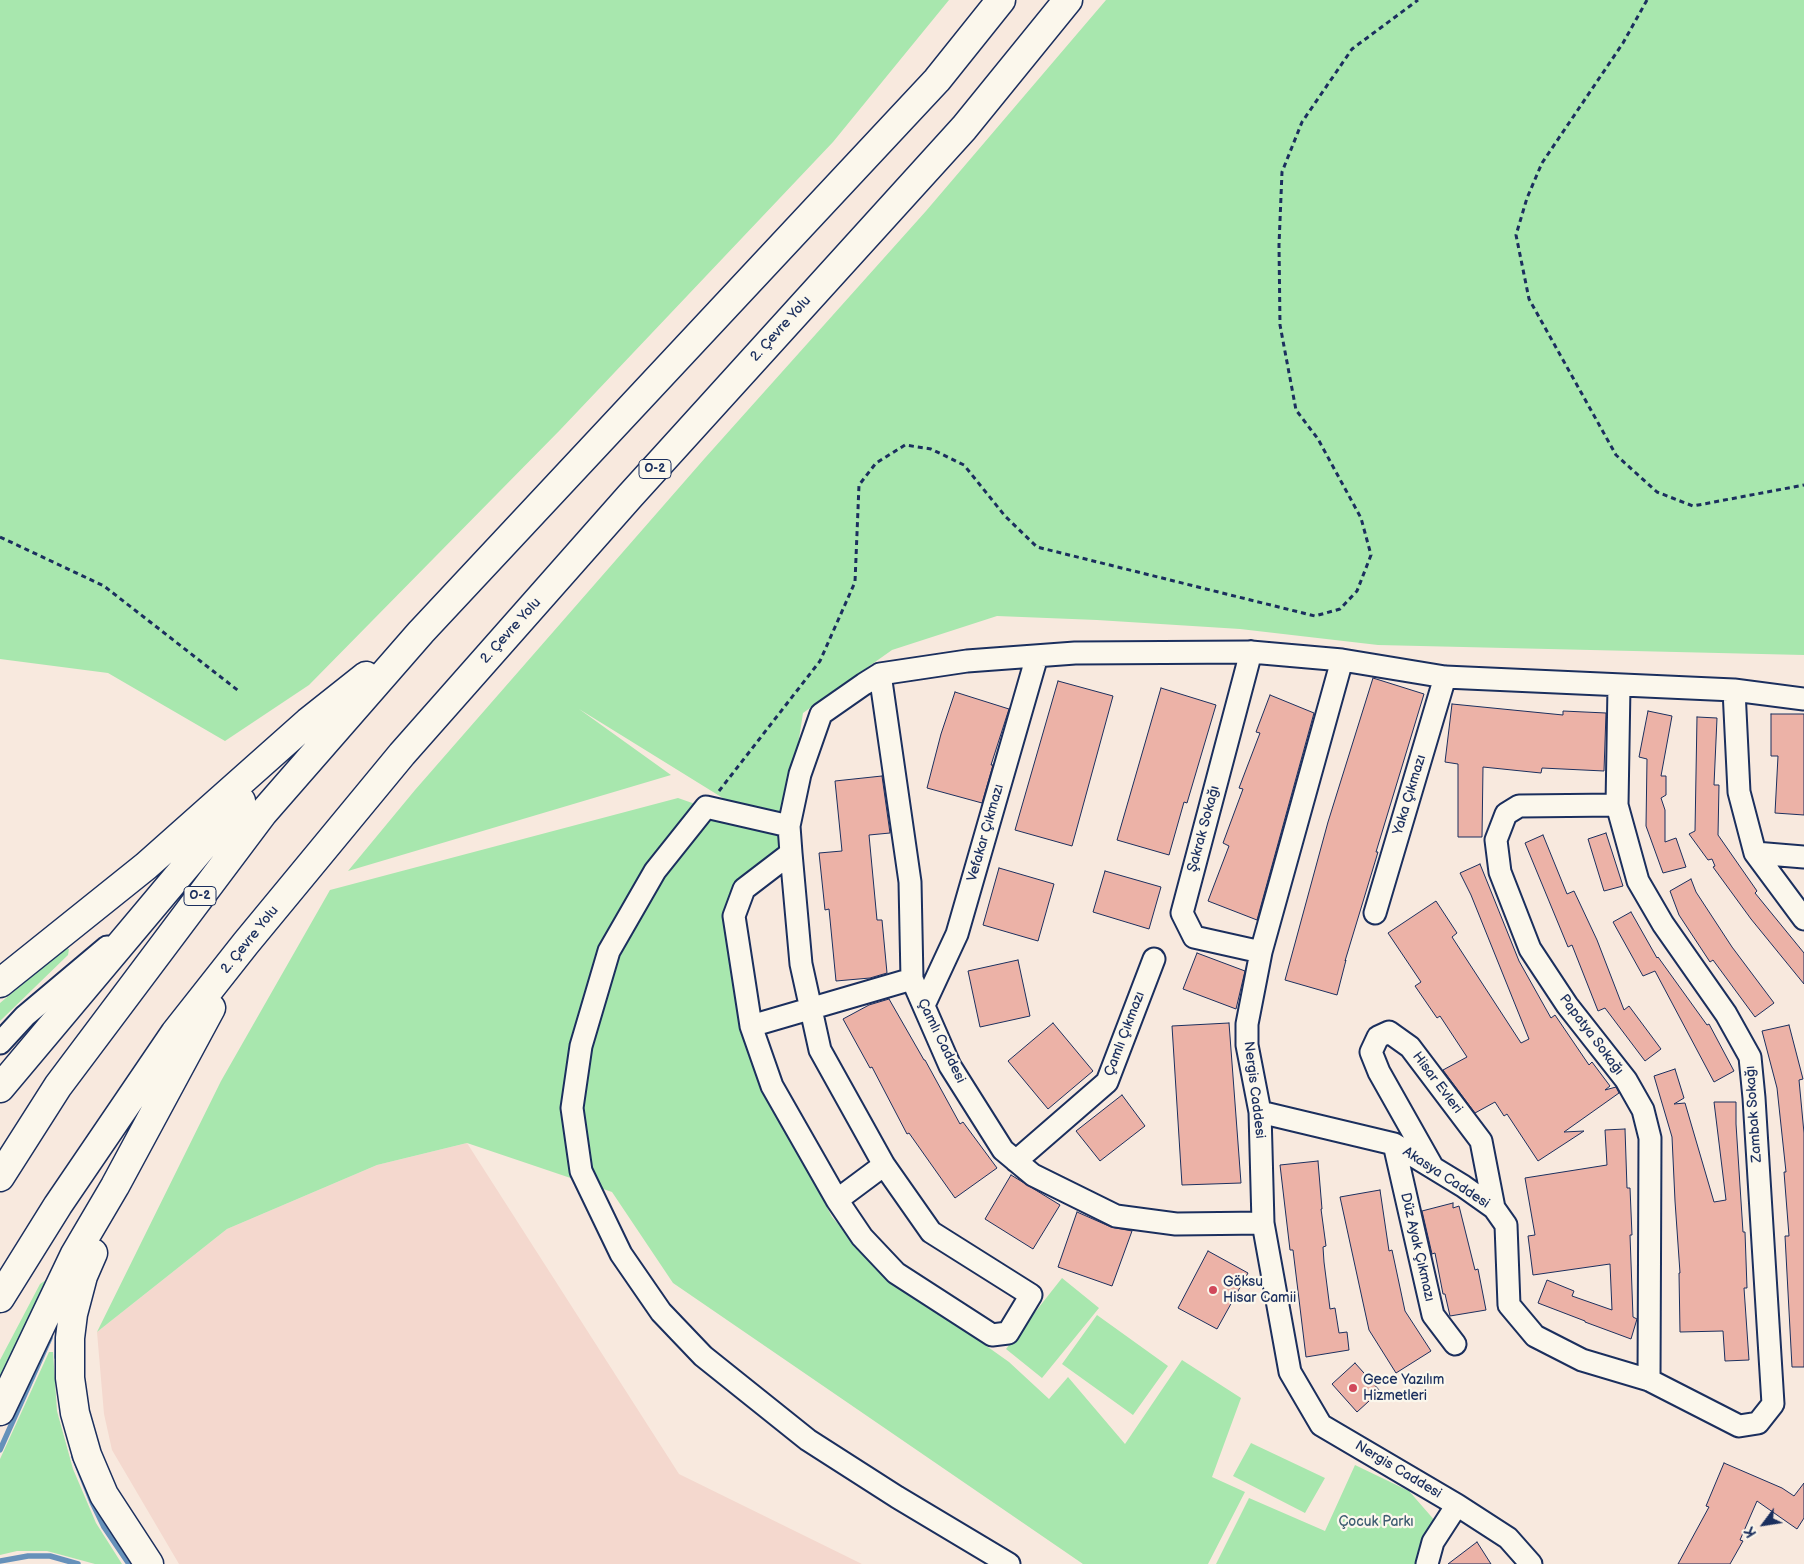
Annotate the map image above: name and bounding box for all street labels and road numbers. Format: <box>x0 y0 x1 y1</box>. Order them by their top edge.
street label: 2. Çevre Yolu <box>747 293 815 365</box>
road number: O-2 <box>639 459 671 478</box>
street label: 2. Çevre Yolu <box>477 595 545 667</box>
street label: Yaka Çıkmazı <box>1390 753 1430 837</box>
street label: Vefakar Çıkmazı <box>964 782 1008 884</box>
street label: Şakrak Sokağı <box>1184 784 1224 874</box>
road number: O-2 <box>184 886 216 906</box>
street label: 2. Çevre Yolu <box>218 903 282 977</box>
street label: Çamlı Çıkmazı <box>1101 989 1149 1079</box>
street label: Papatya Sokağı <box>1555 991 1627 1079</box>
street label: Çamlı Caddesi <box>913 996 969 1086</box>
street label: Nergis Caddesi <box>1240 1040 1268 1140</box>
street label: Hisar Evleri <box>1408 1049 1466 1117</box>
street label: Zambak Sokağı <box>1742 1065 1766 1163</box>
street label: Akasya Caddesi <box>1399 1144 1493 1212</box>
street label: Düz Ayak Çıkmazı <box>1396 1191 1438 1303</box>
street label: Nergis Caddesi <box>1352 1438 1444 1502</box>

